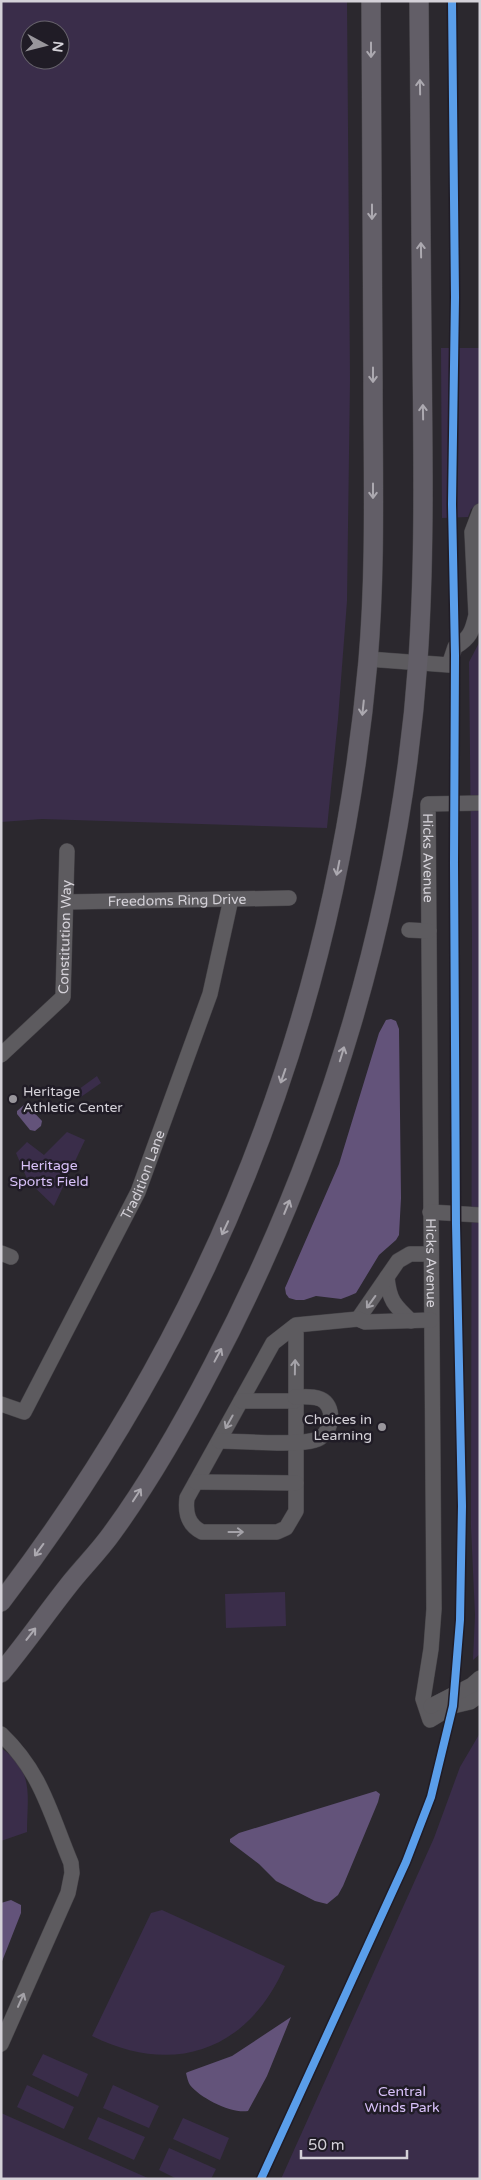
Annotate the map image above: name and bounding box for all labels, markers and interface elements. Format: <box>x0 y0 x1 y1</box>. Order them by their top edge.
north arrow <box>20 20 70 70</box>
text: N <box>48 40 67 53</box>
one-way arrow <box>366 42 376 58</box>
one-way arrow <box>415 80 425 96</box>
one-way arrow <box>367 204 377 220</box>
one-way arrow <box>416 242 426 258</box>
one-way arrow <box>368 366 378 383</box>
one-way arrow <box>418 405 428 421</box>
one-way arrow <box>368 482 378 499</box>
one-way arrow <box>358 699 368 715</box>
street label: Hicks Avenue <box>420 813 437 903</box>
one-way arrow <box>333 860 342 876</box>
street label: Constitution Way <box>55 879 75 994</box>
street label: Freedoms Ring Drive <box>107 890 247 910</box>
one-way arrow <box>337 1047 347 1063</box>
one-way arrow <box>278 1068 287 1083</box>
place label: Heritage Athletic Center <box>23 1083 123 1116</box>
marker: Heritage Athletic Center <box>7 1093 19 1105</box>
street label: Tradition Lane <box>117 1127 168 1222</box>
park label: Heritage Sports Field <box>9 1157 89 1190</box>
one-way arrow <box>283 1200 292 1215</box>
street label: Hicks Avenue <box>423 1218 440 1308</box>
one-way arrow <box>219 1220 229 1235</box>
one-way arrow <box>365 1295 376 1308</box>
one-way arrow <box>213 1347 223 1362</box>
one-way arrow <box>290 1359 300 1375</box>
place label: Choices in Learning <box>304 1411 372 1444</box>
one-way arrow <box>224 1414 234 1428</box>
marker: Choices in Learning <box>376 1421 388 1433</box>
one-way arrow <box>133 1489 143 1503</box>
one-way arrow <box>227 1527 243 1537</box>
one-way arrow <box>34 1543 45 1556</box>
one-way arrow <box>26 1628 37 1641</box>
one-way arrow <box>17 1993 27 2008</box>
park label: Central Winds Park <box>364 2083 440 2116</box>
scale bar <box>301 2128 407 2160</box>
text: 50 m <box>308 2136 345 2154</box>

